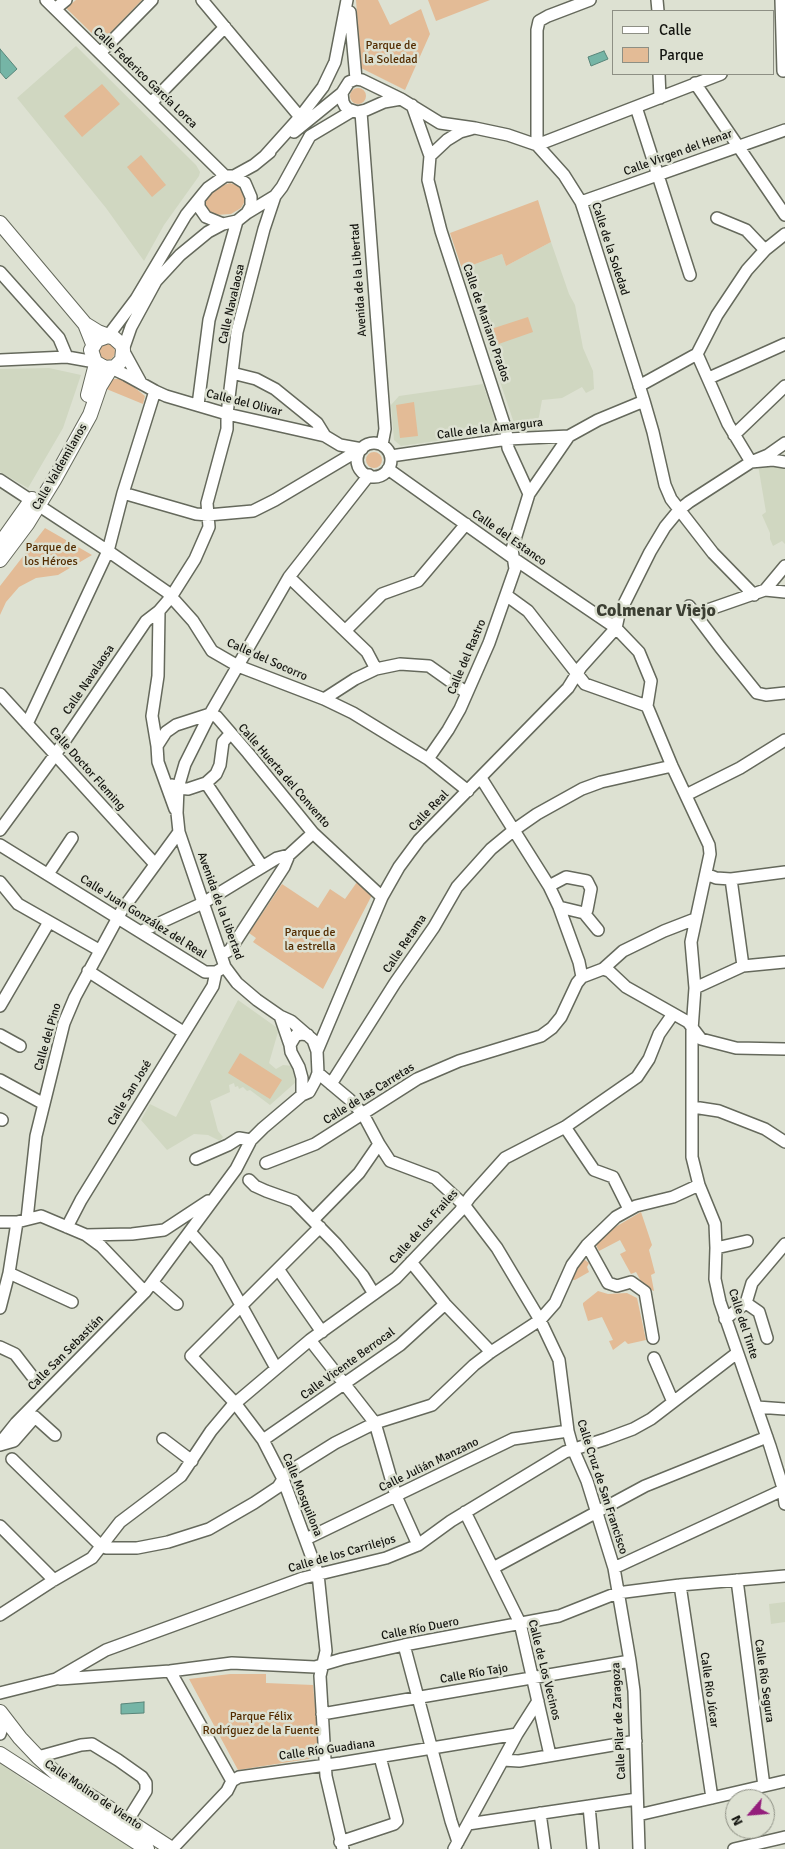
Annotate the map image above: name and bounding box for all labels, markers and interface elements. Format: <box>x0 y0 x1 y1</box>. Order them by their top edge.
legend <box>612 10 775 75</box>
text: Calle <box>659 21 692 39</box>
street label: Calle Federico García Lorca <box>90 24 200 132</box>
park label: Parque de la Soledad <box>364 39 418 67</box>
text: Parque <box>659 46 704 64</box>
street label: Calle Virgen del Henar <box>622 127 734 179</box>
street label: Calle de la Soledad <box>588 201 632 297</box>
street label: Avenida de la Libertad <box>348 223 370 337</box>
street label: Calle de Mariano Prados <box>459 262 513 384</box>
street label: Calle Navalaosa <box>216 263 248 345</box>
street label: Calle del Olivar <box>205 387 283 419</box>
street label: Calle de la Amargura <box>436 415 544 443</box>
street label: Calle Valdemilanos <box>29 421 91 513</box>
street label: Calle del Estanco <box>469 507 549 569</box>
park label: Parque de los Héroes <box>24 541 78 569</box>
district label: Colmenar Viejo <box>596 600 716 622</box>
street label: Calle del Rastro <box>445 617 489 697</box>
street label: Calle del Socorro <box>224 636 310 684</box>
street label: Calle Navalaosa <box>60 642 118 718</box>
street label: Calle Huerta del Convento <box>235 721 333 831</box>
street label: Calle Doctor Fleming <box>46 724 128 814</box>
street label: Calle Real <box>406 788 452 834</box>
street label: Avenida de la Libertad <box>194 850 246 962</box>
street label: Calle Juan González del Real <box>77 872 209 962</box>
street label: Calle Retama <box>380 912 430 976</box>
park label: Parque de la estrella <box>285 926 335 954</box>
street label: Calle del Pino <box>31 1001 65 1073</box>
street label: Calle San José <box>105 1058 155 1128</box>
street label: Calle de las Carretas <box>321 1060 417 1128</box>
street label: Calle de los Frailes <box>387 1187 461 1267</box>
street label: Calle del Tinte <box>725 1287 761 1361</box>
street label: Calle San Sebastián <box>25 1312 107 1394</box>
street label: Calle Vicente Berrocal <box>298 1325 398 1403</box>
street label: Calle Cruz de San Francisco <box>573 1418 631 1556</box>
street label: Calle Julián Manzano <box>377 1435 481 1495</box>
street label: Calle Mosquilona <box>279 1451 325 1539</box>
street label: Calle de los Carrilejos <box>287 1532 397 1576</box>
street label: Calle Río Duero <box>380 1614 460 1644</box>
street label: Calle de Los Vecinos <box>525 1618 563 1722</box>
street label: Calle Río Segura <box>751 1638 777 1724</box>
street label: Calle Río Júcar <box>697 1651 721 1729</box>
street label: Calle Río Tajo <box>439 1661 509 1687</box>
street label: Calle Pilar de Zaragoza <box>609 1662 629 1780</box>
park label: Parque Félix Rodríguez de la Fuente <box>203 1710 319 1738</box>
street label: Calle Río Guadiana <box>278 1736 376 1764</box>
street label: Calle Molino de Viento <box>41 1757 145 1833</box>
north arrow <box>725 1789 775 1839</box>
text: N <box>727 1812 747 1829</box>

